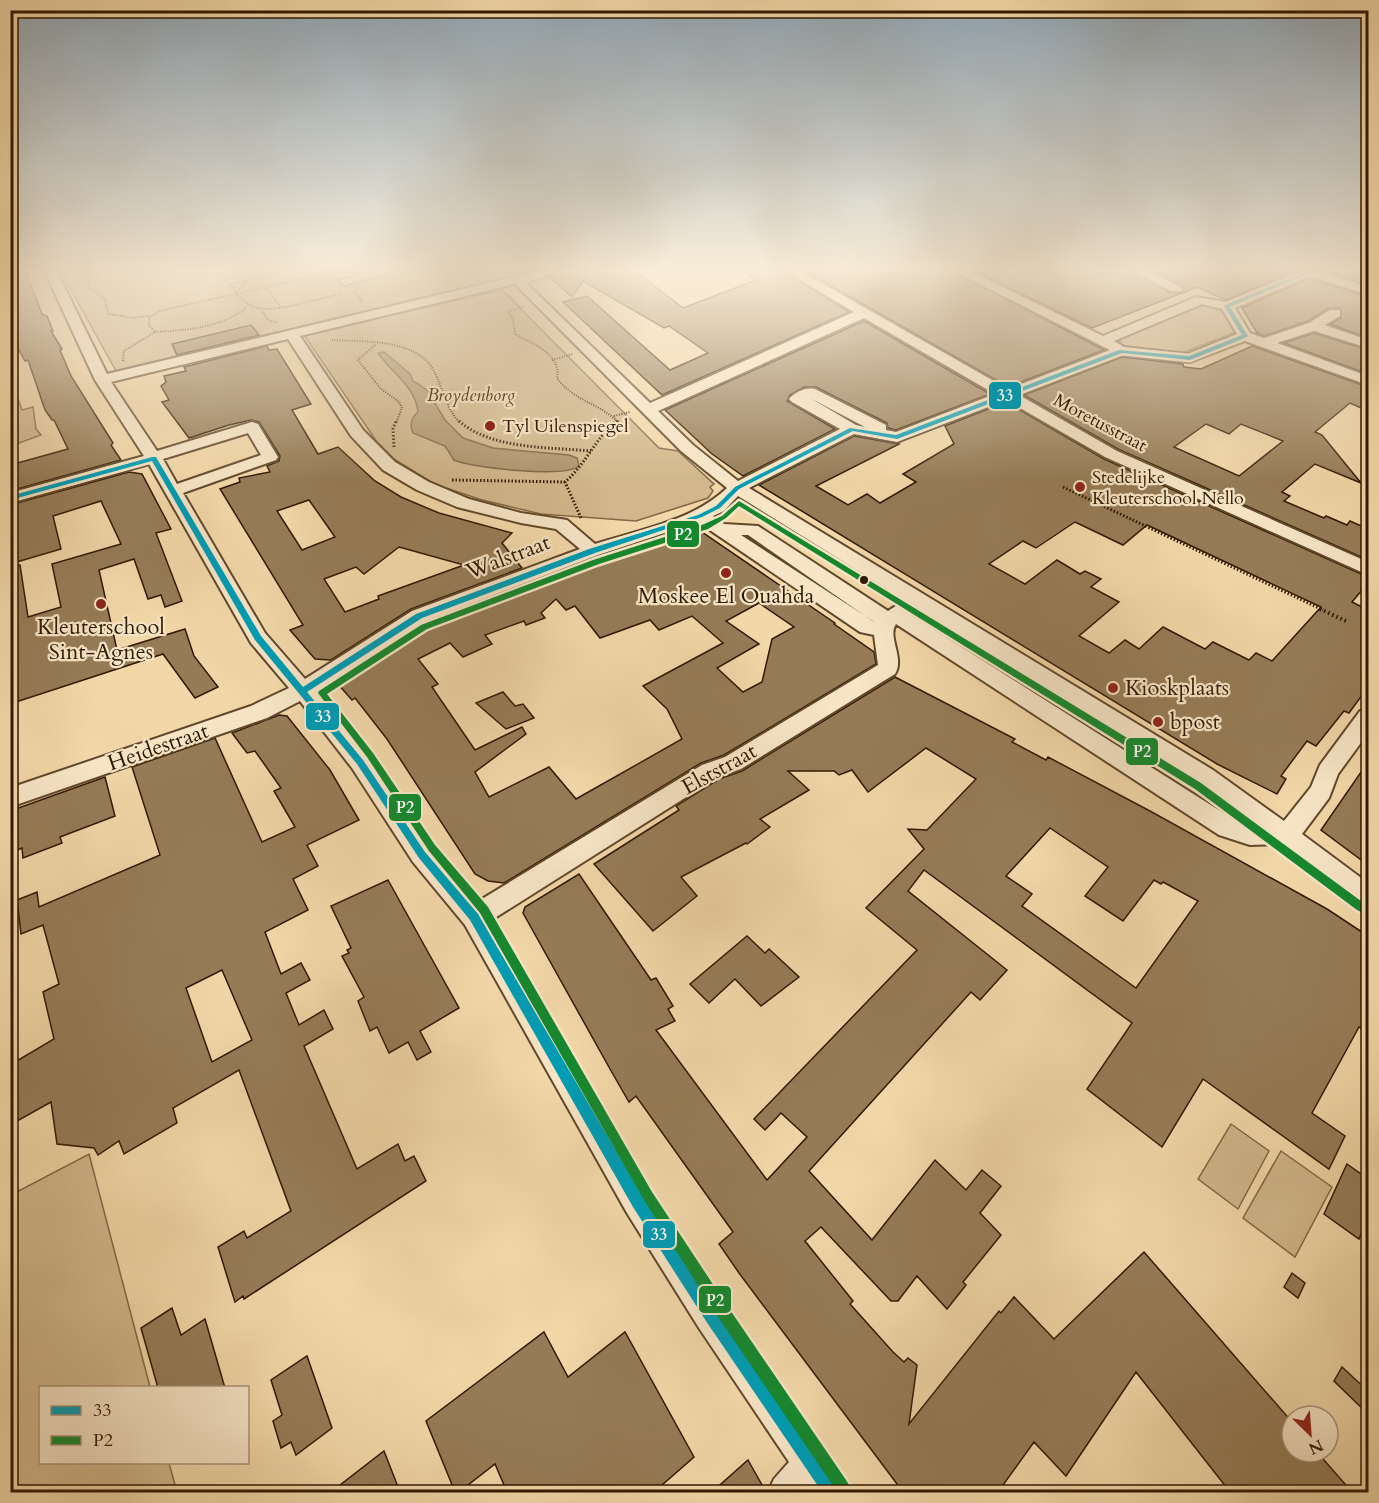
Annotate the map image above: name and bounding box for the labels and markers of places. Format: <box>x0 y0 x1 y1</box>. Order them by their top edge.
place label: Tyl Uilenspiegel <box>502 414 629 439</box>
marker: Tyl Uilenspiegel <box>483 419 497 433</box>
place label: Stedelijke Kleuterschool Nello <box>1092 465 1244 511</box>
marker: Stedelijke Kleuterschool Nello <box>1073 480 1087 494</box>
marker: Moskee El Ouahda <box>719 566 733 580</box>
unlabelled marker <box>858 574 870 586</box>
place label: Moskee El Ouahda <box>638 581 815 611</box>
marker: Kleuterschool Sint-Agnes <box>94 597 108 611</box>
place label: Kleuterschool Sint-Agnes <box>37 612 165 667</box>
place label: Kioskplaats <box>1125 673 1229 703</box>
marker: Kioskplaats <box>1106 681 1120 695</box>
place label: bpost <box>1170 707 1220 737</box>
marker: bpost <box>1151 715 1165 729</box>

